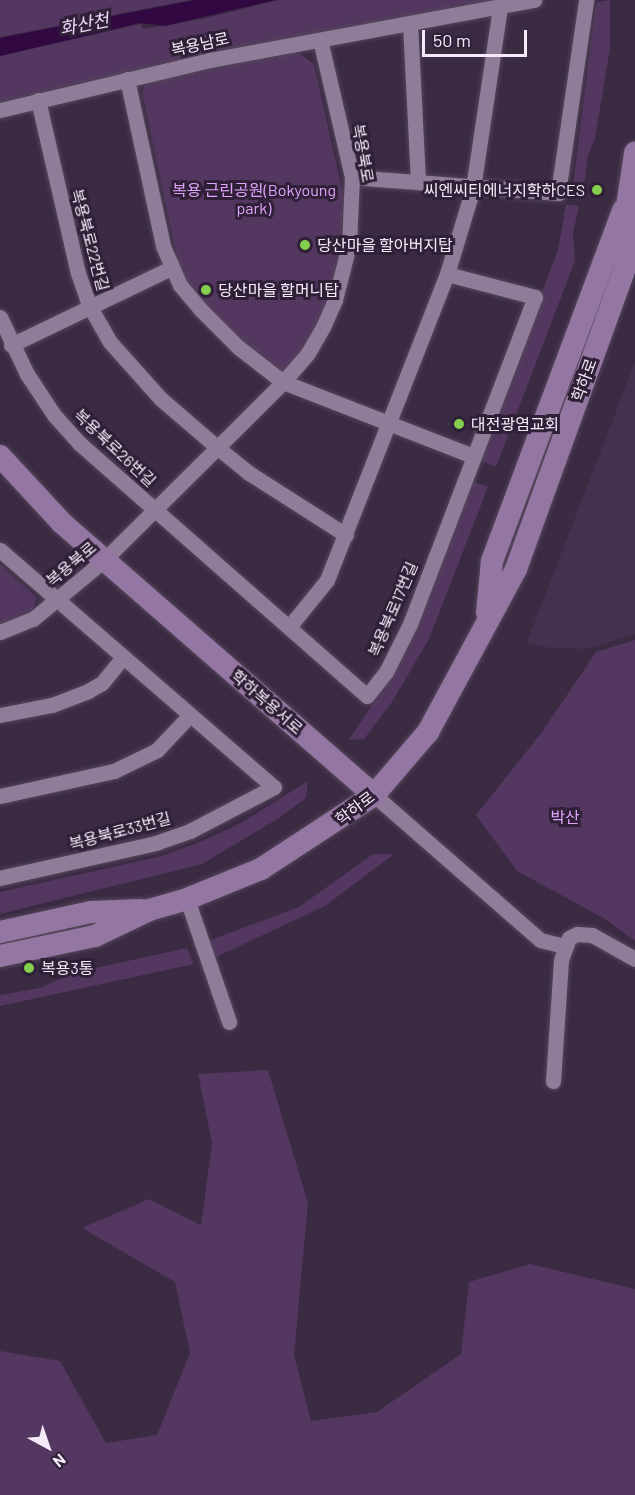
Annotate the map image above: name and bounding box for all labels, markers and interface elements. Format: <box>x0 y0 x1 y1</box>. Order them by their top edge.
water label: 화산천 <box>58 9 110 39</box>
scale bar <box>425 18 530 56</box>
street label: 복용남로 <box>169 28 231 60</box>
text: 50 m <box>433 29 471 51</box>
street label: 복용북로 <box>348 122 378 184</box>
park label: 복용 근린공원(Bokyoung park) <box>172 180 336 218</box>
place label: 씨엔씨티에너지학하CES <box>424 180 585 200</box>
marker: 씨엔씨티에너지학하CES <box>590 183 604 197</box>
street label: 복용북로22번길 <box>67 187 113 293</box>
place label: 당산마을 할아버지탑 <box>317 235 453 255</box>
marker: 당산마을 할아버지탑 <box>298 238 312 252</box>
place label: 당산마을 할머니탑 <box>218 280 339 300</box>
marker: 당산마을 할머니탑 <box>199 283 213 297</box>
street label: 학하로 <box>567 356 601 404</box>
street label: 복용북로26번길 <box>70 405 160 491</box>
place label: 대전광염교회 <box>471 414 559 434</box>
marker: 대전광염교회 <box>452 417 466 431</box>
street label: 복용북로 <box>42 538 100 590</box>
street label: 복용북로17번길 <box>364 559 422 659</box>
street label: 학하복용서로 <box>227 666 307 738</box>
street label: 학하로 <box>332 787 378 829</box>
park label: 박산 <box>550 807 580 827</box>
street label: 복용북로33번길 <box>67 808 173 854</box>
place label: 복용3통 <box>41 958 93 978</box>
marker: 복용3통 <box>22 961 36 975</box>
north arrow <box>18 1417 78 1477</box>
text: N <box>50 1450 70 1472</box>

